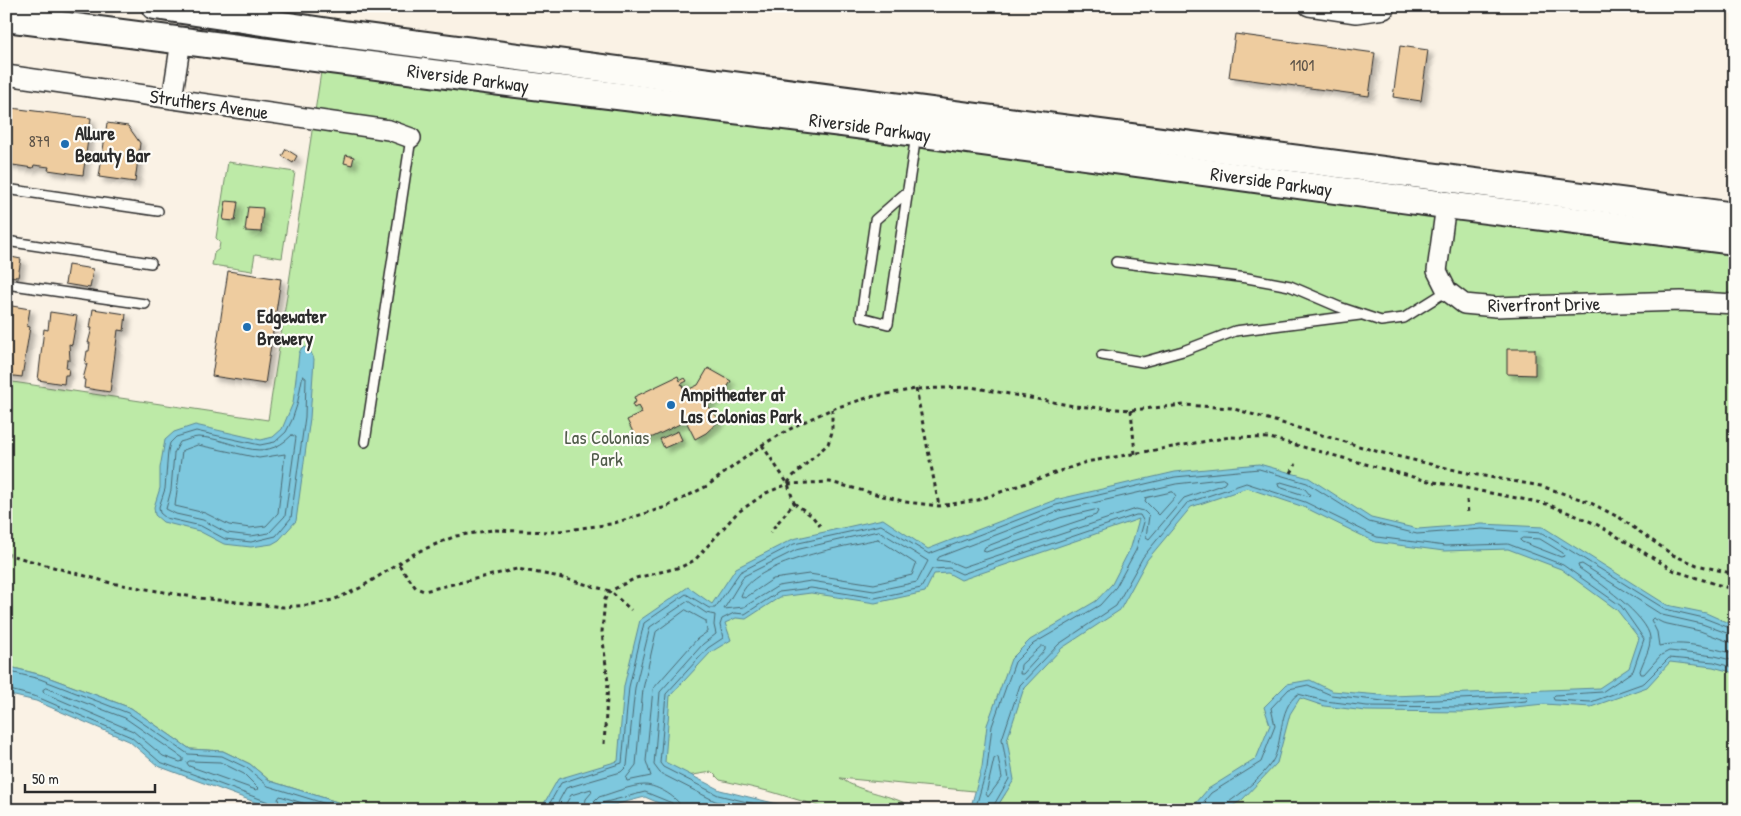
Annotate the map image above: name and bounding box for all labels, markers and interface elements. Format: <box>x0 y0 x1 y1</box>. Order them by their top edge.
house number: 1101 <box>1290 54 1314 76</box>
street label: Riverside Parkway <box>406 57 530 98</box>
street label: Struthers Avenue <box>148 83 270 125</box>
street label: Riverside Parkway <box>808 106 933 148</box>
place label: Allure Beauty Bar <box>75 120 151 169</box>
house number: 879 <box>29 130 49 152</box>
marker: Allure Beauty Bar <box>59 138 71 150</box>
street label: Riverside Parkway <box>1209 160 1334 202</box>
street label: Riverfront Drive <box>1488 290 1601 318</box>
place label: Edgewater Brewery <box>257 303 327 352</box>
marker: Edgewater Brewery <box>241 321 253 333</box>
place label: Ampitheater at Las Colonias Park <box>681 381 802 429</box>
marker: Ampitheater at Las Colonias Park <box>665 399 677 411</box>
park label: Las Colonias Park <box>565 424 649 472</box>
scale bar <box>25 761 155 793</box>
text: 50 m <box>32 768 59 789</box>

